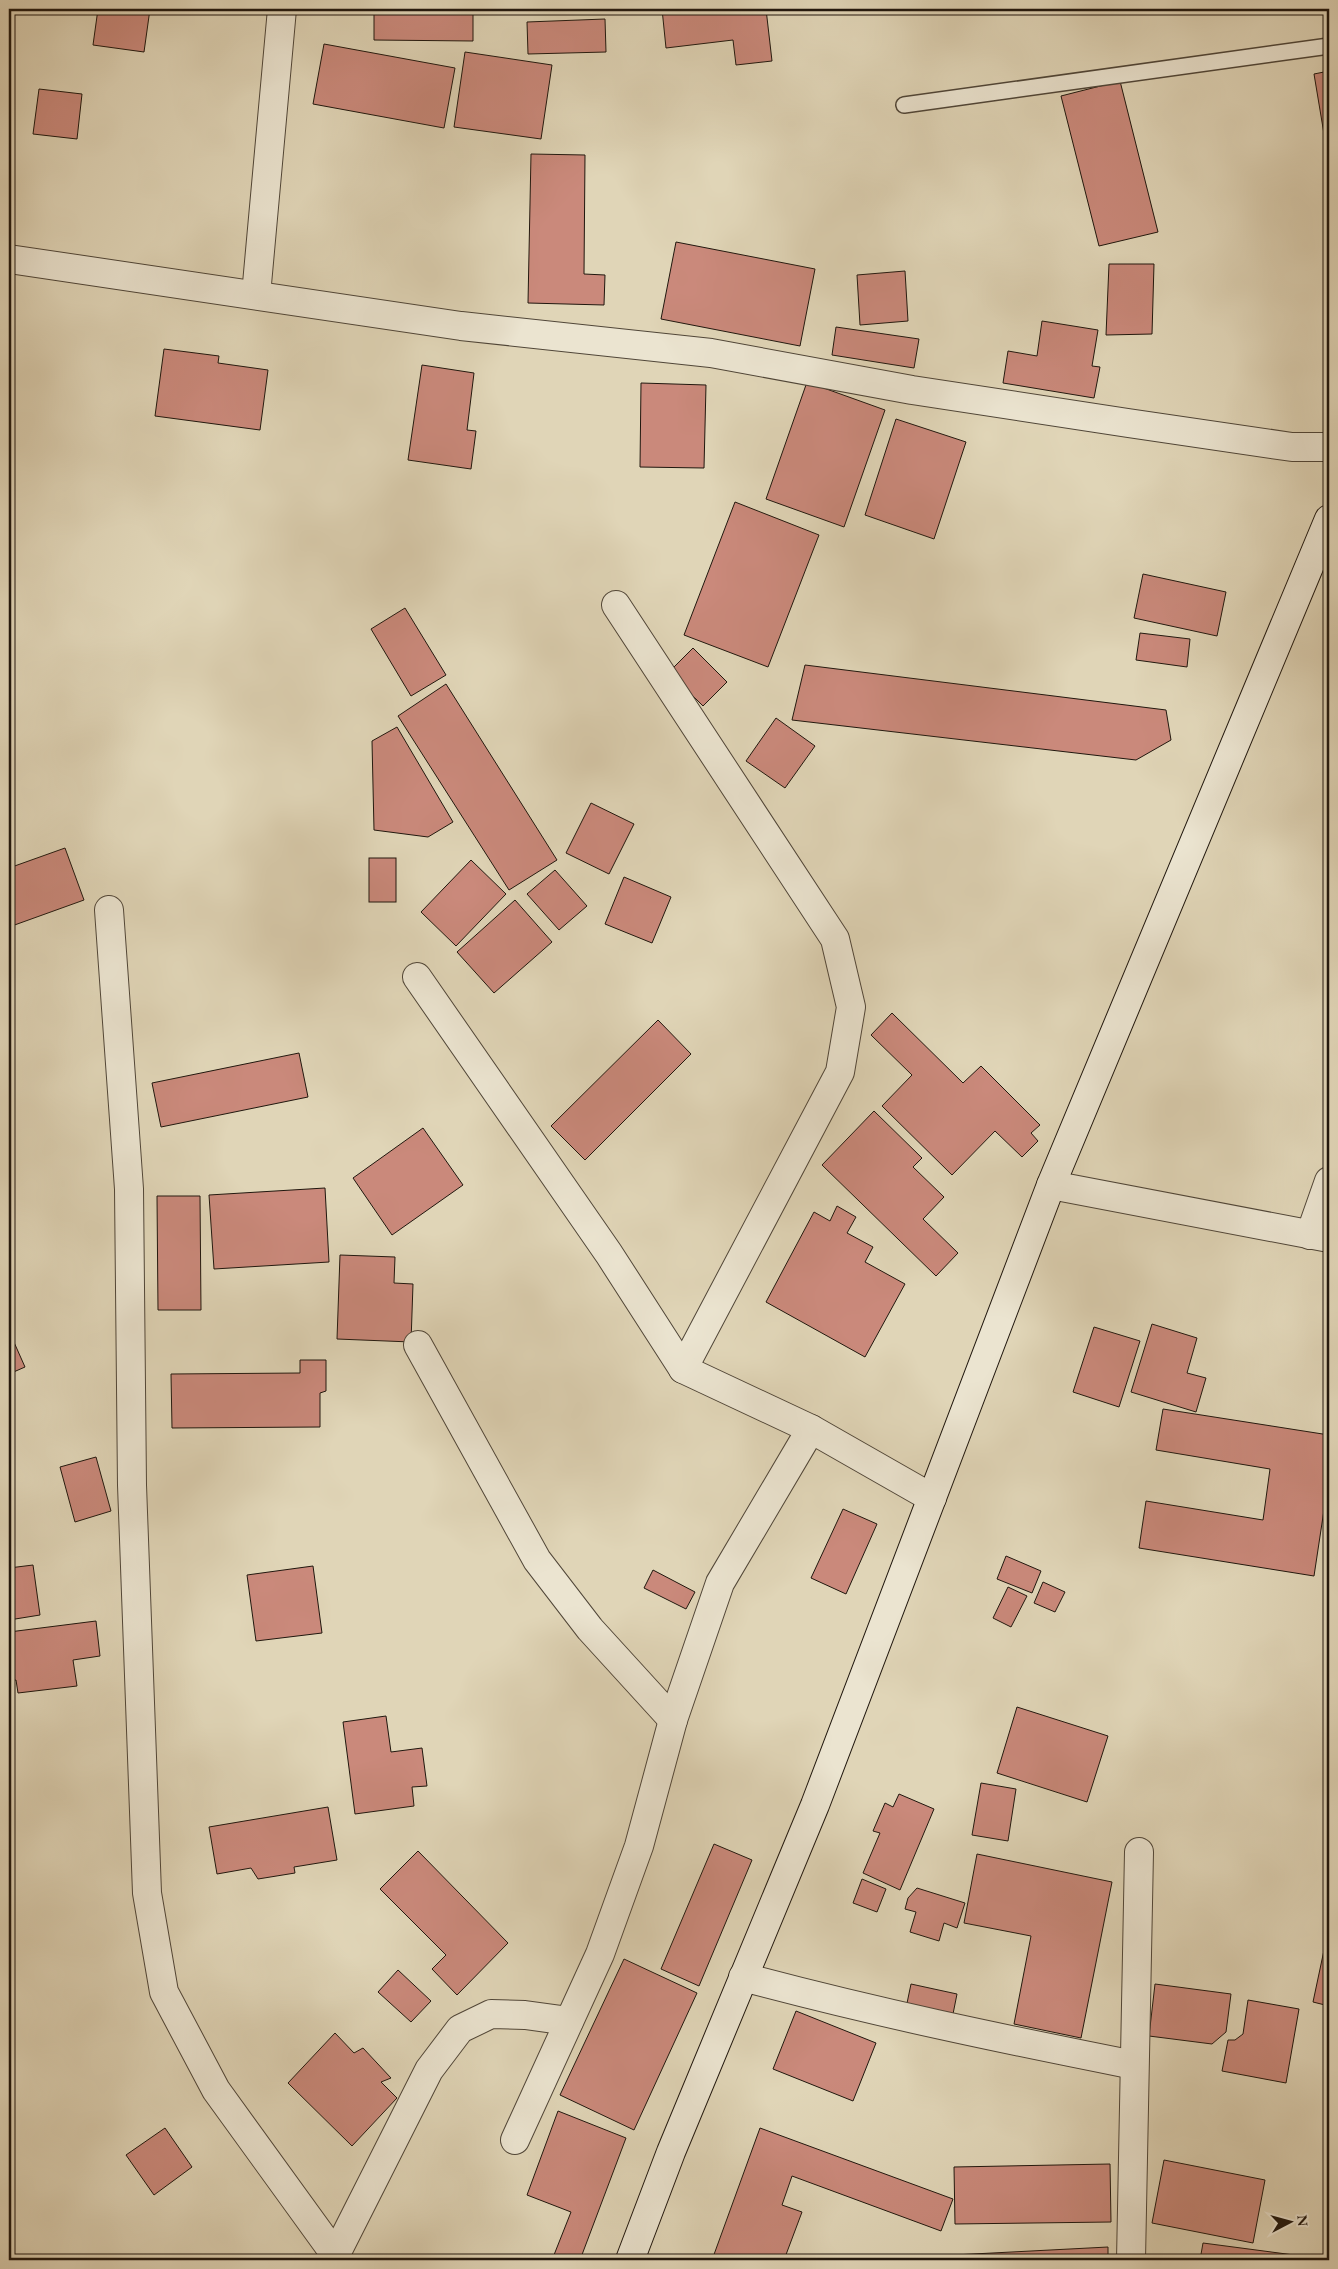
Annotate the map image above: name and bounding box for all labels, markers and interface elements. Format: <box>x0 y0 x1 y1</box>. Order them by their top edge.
north arrow <box>1266 2196 1316 2246</box>
text: N <box>1293 2214 1313 2228</box>

